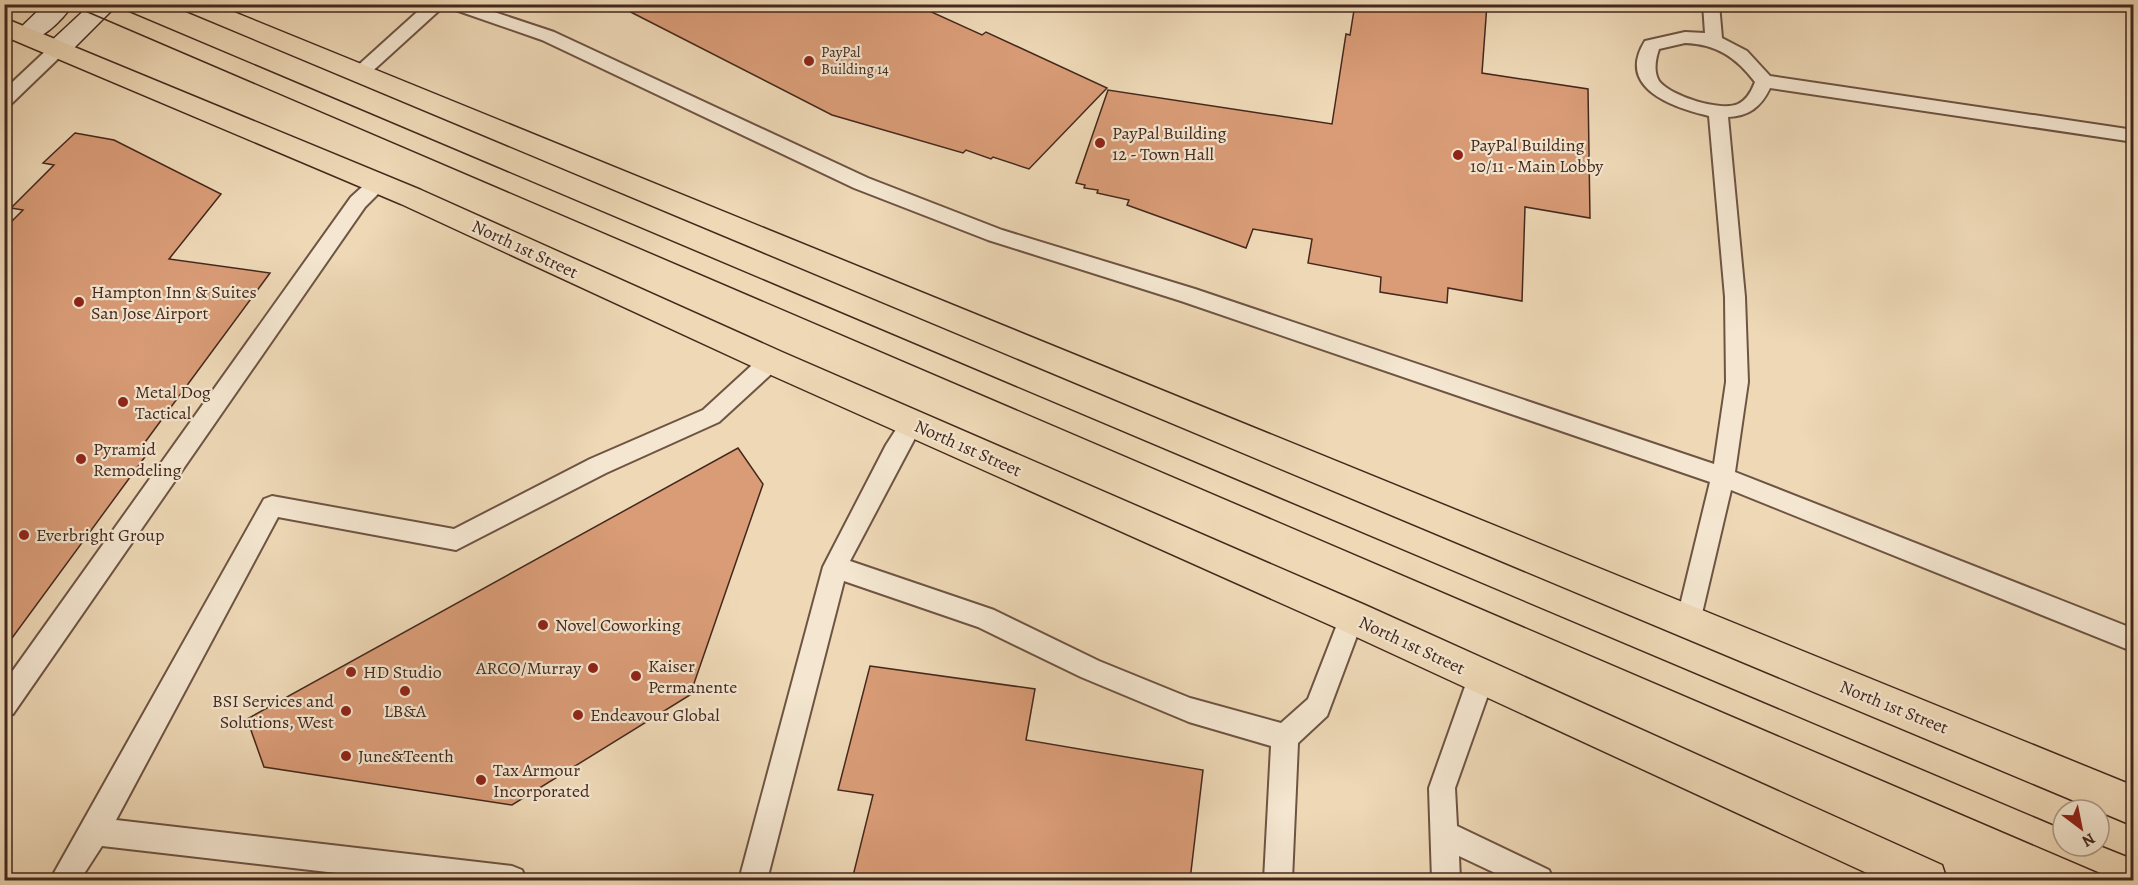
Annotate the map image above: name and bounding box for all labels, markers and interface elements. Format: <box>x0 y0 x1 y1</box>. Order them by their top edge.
place label: PayPal Building 14 <box>821 42 889 79</box>
marker: PayPal Building 14 <box>802 54 816 68</box>
place label: PayPal Building 12 - Town Hall <box>1112 121 1227 166</box>
place label: PayPal Building 10/11 - Main Lobby <box>1470 133 1604 178</box>
marker: PayPal Building 12 - Town Hall <box>1093 136 1107 150</box>
marker: PayPal Building 10/11 - Main Lobby <box>1451 148 1465 162</box>
street label: North 1st Street <box>468 214 582 284</box>
place label: Hampton Inn & Suites San Jose Airport <box>91 280 257 325</box>
marker: Hampton Inn & Suites San Jose Airport <box>72 295 86 309</box>
place label: Metal Dog Tactical <box>135 380 211 425</box>
marker: Metal Dog Tactical <box>116 395 130 409</box>
street label: North 1st Street <box>911 414 1025 482</box>
place label: Pyramid Remodeling <box>93 437 182 482</box>
marker: Pyramid Remodeling <box>74 452 88 466</box>
place label: Everbright Group <box>36 523 165 547</box>
marker: Everbright Group <box>17 528 31 542</box>
street label: North 1st Street <box>1355 610 1469 680</box>
place label: Novel Coworking <box>555 613 681 637</box>
marker: Novel Coworking <box>536 618 550 632</box>
place label: Kaiser Permanente <box>648 654 737 699</box>
place label: ARCO/Murray <box>475 656 582 680</box>
place label: HD Studio <box>363 660 442 684</box>
marker: ARCO/Murray <box>586 661 600 675</box>
marker: HD Studio <box>344 665 358 679</box>
marker: Kaiser Permanente <box>629 669 643 683</box>
street label: North 1st Street <box>1836 674 1952 740</box>
marker: LB&A <box>398 684 412 698</box>
place label: BSI Services and Solutions, West <box>212 689 334 734</box>
place label: LB&A <box>384 699 427 723</box>
place label: Endeavour Global <box>590 703 720 727</box>
marker: BSI Services and Solutions, West <box>339 704 353 718</box>
marker: Endeavour Global <box>571 708 585 722</box>
place label: June&Teenth <box>358 744 454 768</box>
marker: June&Teenth <box>339 749 353 763</box>
place label: Tax Armour Incorporated <box>493 758 590 803</box>
marker: Tax Armour Incorporated <box>474 773 488 787</box>
north arrow <box>2051 798 2111 858</box>
text: N <box>2077 827 2099 852</box>

